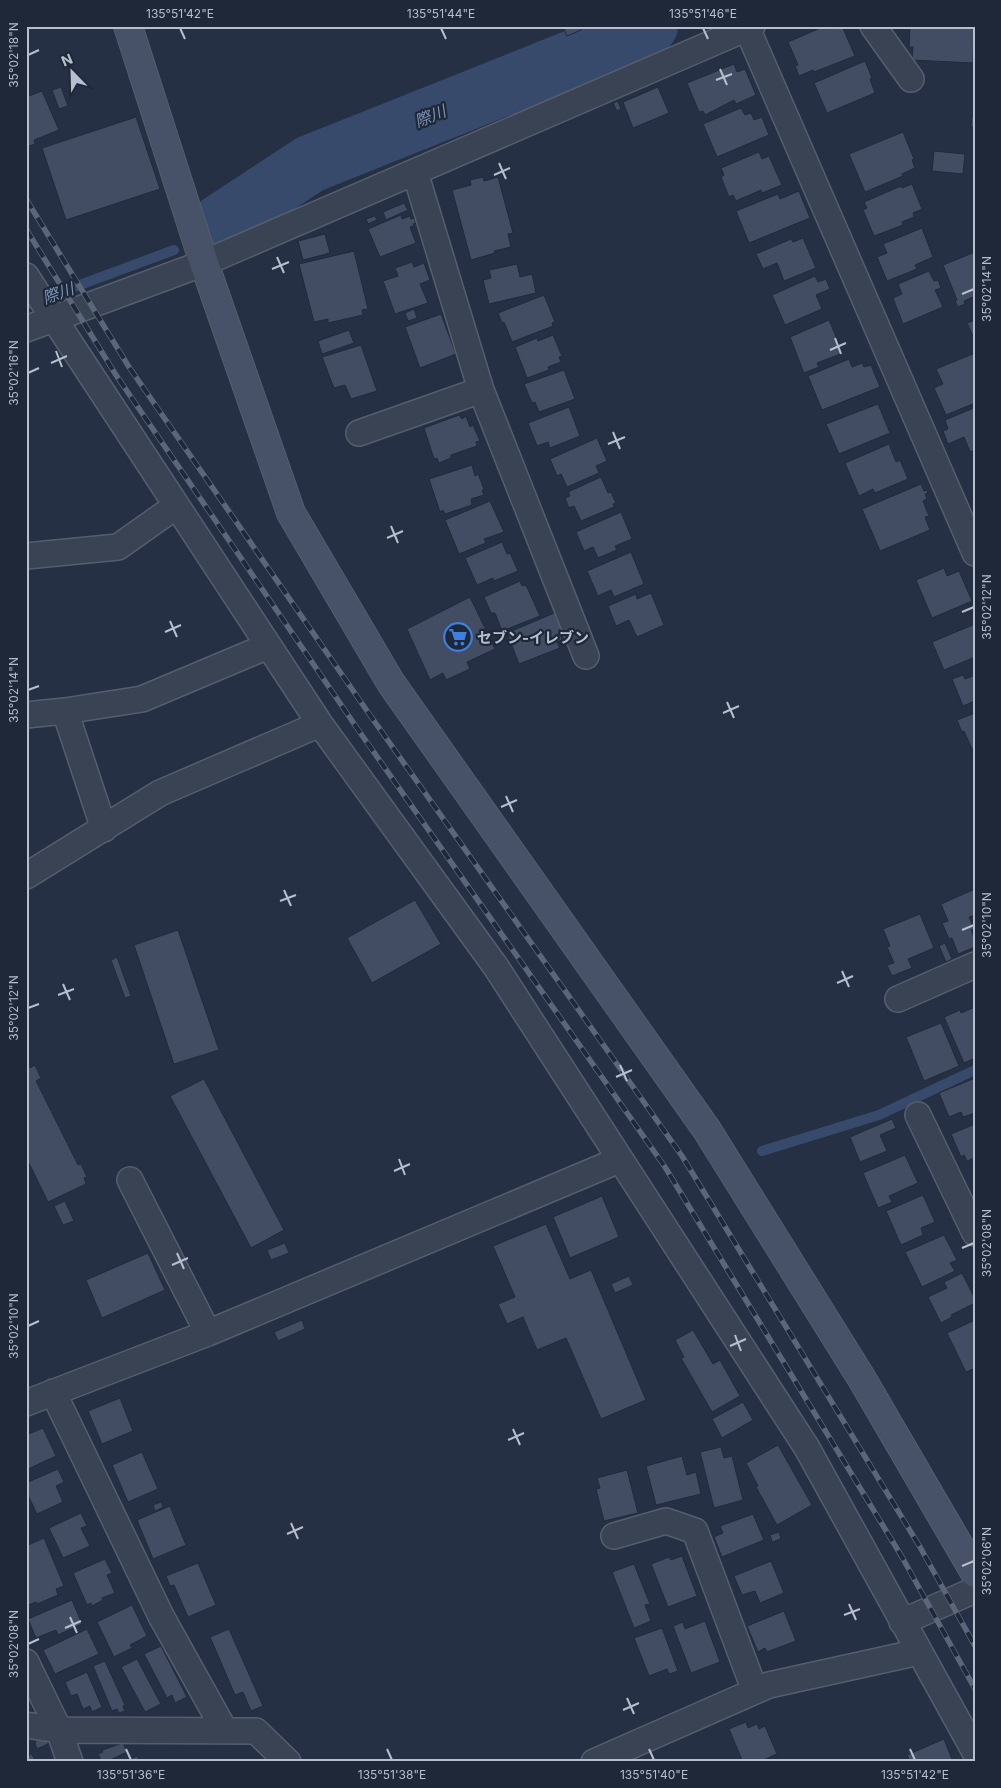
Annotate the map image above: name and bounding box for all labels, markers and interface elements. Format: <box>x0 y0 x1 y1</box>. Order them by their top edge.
text: 135°51'42"E <box>146 6 214 21</box>
text: 135°51'44"E <box>407 6 475 21</box>
text: 135°51'46"E <box>669 6 737 21</box>
text: 35°02'18"N <box>6 22 21 88</box>
north arrow <box>48 48 98 98</box>
text: N <box>58 50 75 69</box>
water label: 際川 <box>411 100 450 131</box>
text: 35°02'14"N <box>979 256 994 322</box>
water label: 際川 <box>40 277 78 308</box>
text: 35°02'16"N <box>6 340 21 406</box>
text: 35°02'12"N <box>979 574 994 640</box>
supermarket icon: セブン-イレブン <box>443 622 473 652</box>
place label: セブン-イレブン <box>477 628 589 647</box>
text: 35°02'14"N <box>6 657 21 723</box>
text: 35°02'10"N <box>979 892 994 958</box>
text: 35°02'12"N <box>6 975 21 1041</box>
text: 35°02'08"N <box>979 1209 994 1277</box>
text: 35°02'10"N <box>6 1293 21 1359</box>
text: 35°02'06"N <box>979 1527 994 1595</box>
text: 35°02'08"N <box>6 1610 21 1678</box>
text: 135°51'36"E <box>97 1767 165 1782</box>
text: 135°51'38"E <box>358 1767 426 1782</box>
text: 135°51'40"E <box>620 1767 688 1782</box>
text: 135°51'42"E <box>881 1767 949 1782</box>

